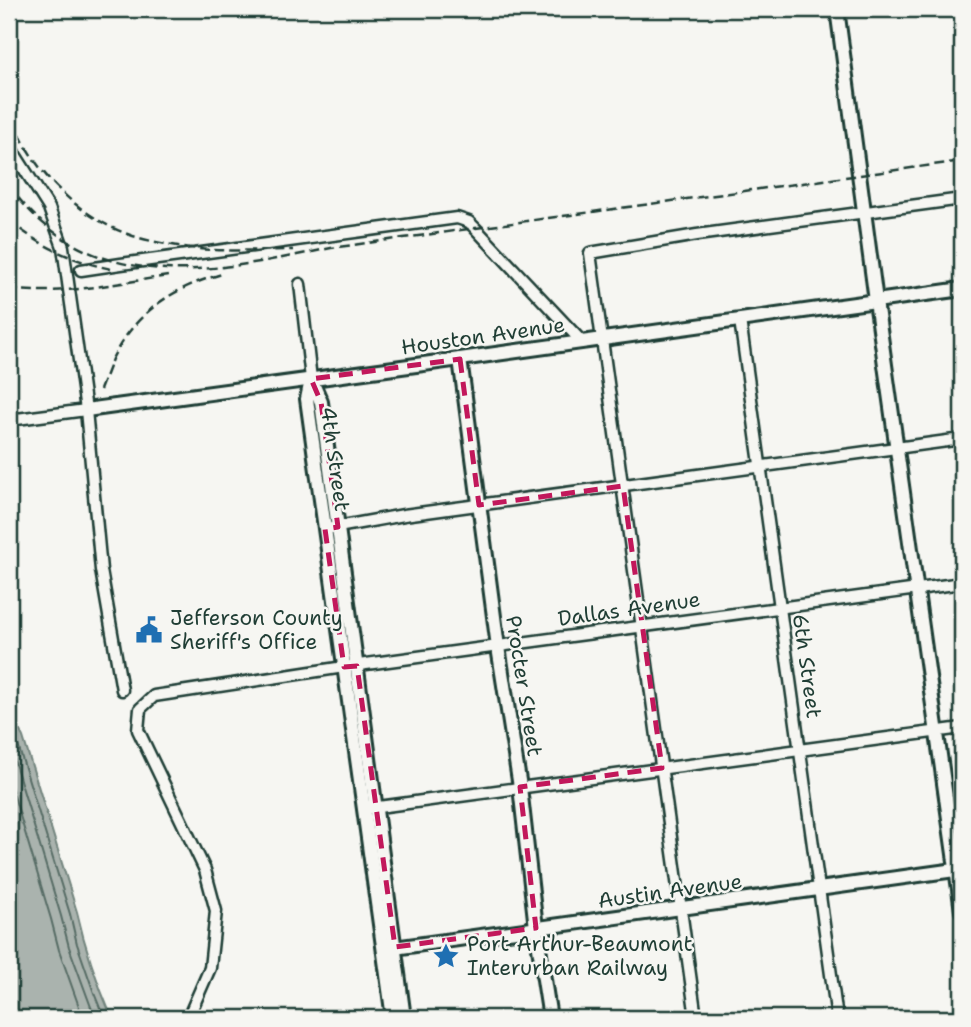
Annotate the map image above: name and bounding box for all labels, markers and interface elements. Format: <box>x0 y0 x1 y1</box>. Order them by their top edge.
street label: Houston Avenue <box>399 311 567 361</box>
street label: 4th Street <box>314 405 356 513</box>
street label: Dallas Avenue <box>556 585 702 633</box>
place label: Jefferson County Sheriff's Office <box>170 604 343 656</box>
street label: 6th Street <box>786 612 828 720</box>
street label: Procter Street <box>499 614 549 758</box>
public building icon: Jefferson County Sheriff's Office <box>134 615 164 645</box>
street label: Austin Avenue <box>596 867 744 915</box>
place label: Port Arthur-Beaumont Interurban Railway <box>467 930 693 982</box>
place icon: Port Arthur-Beaumont Interurban Railway <box>431 941 461 971</box>

